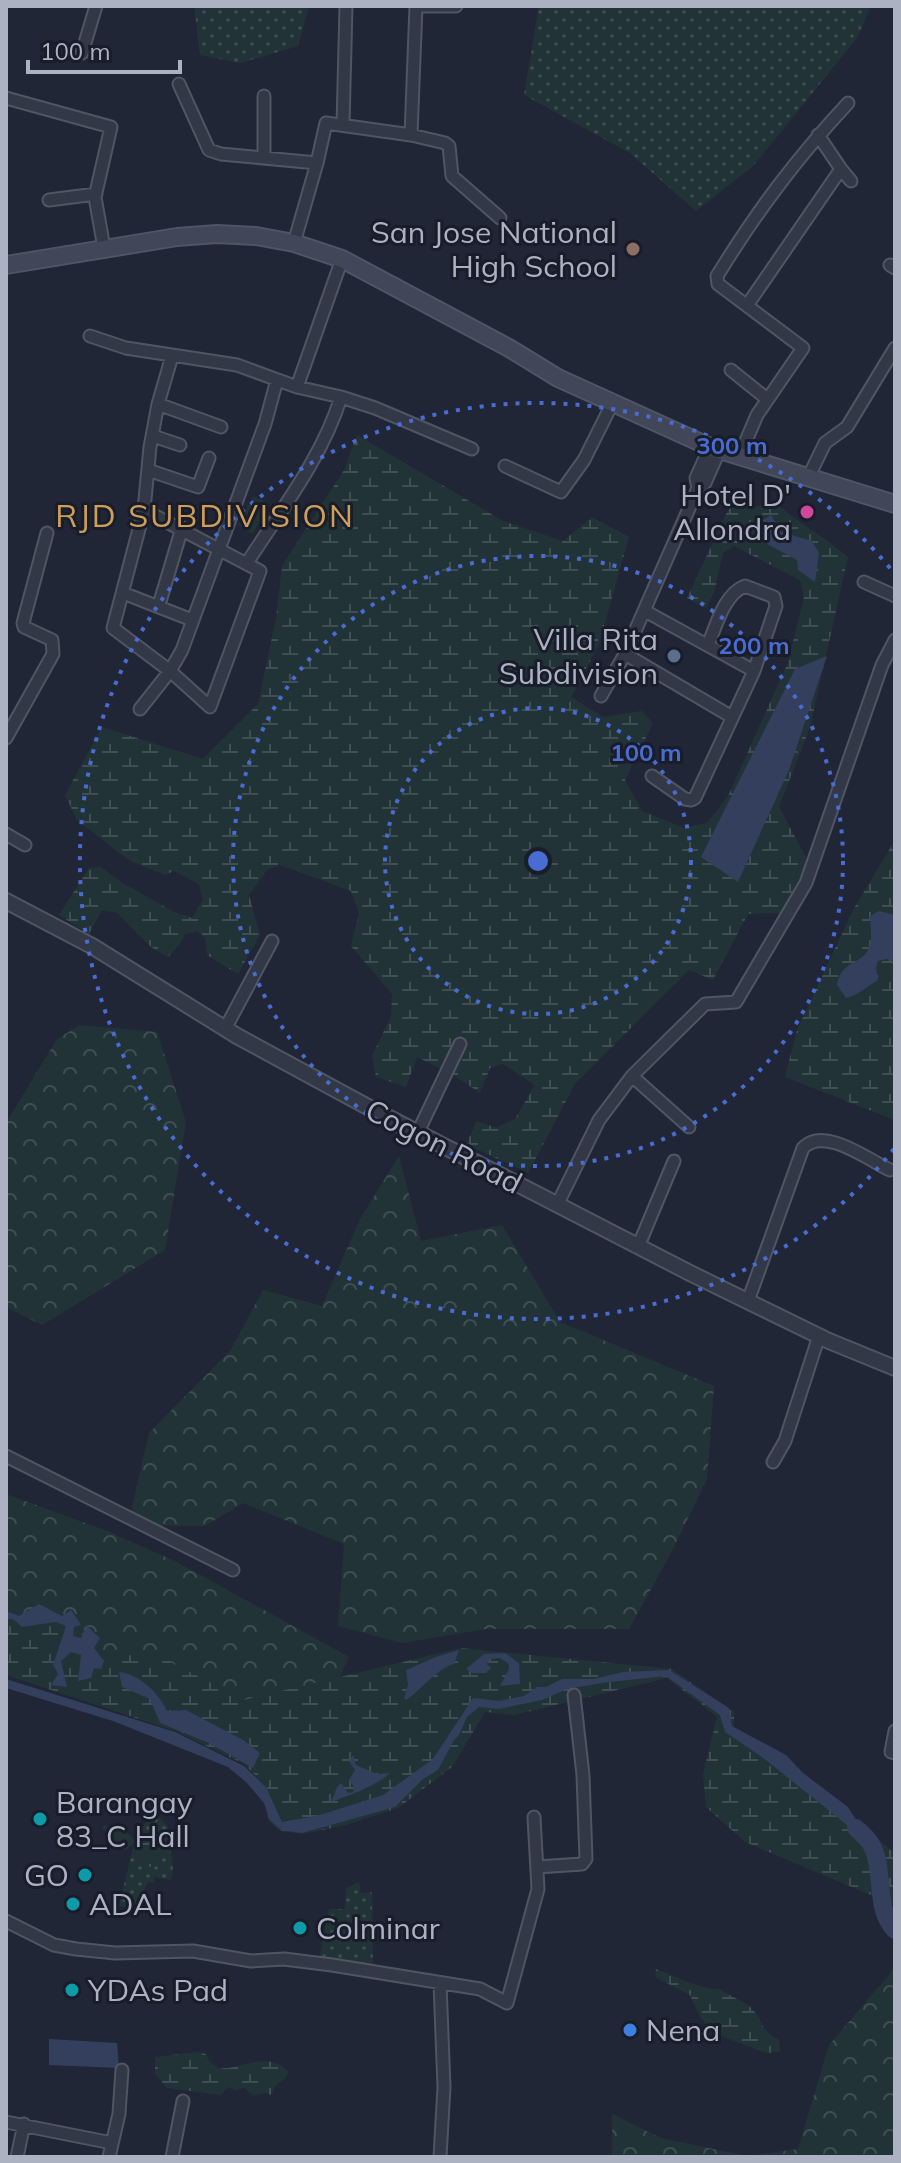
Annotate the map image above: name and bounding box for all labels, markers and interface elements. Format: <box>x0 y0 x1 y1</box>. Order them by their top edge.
scale bar <box>28 24 180 74</box>
text: 100 m <box>40 36 111 66</box>
place label: San Jose National High School <box>371 213 617 285</box>
marker: San Jose National High School <box>624 240 642 258</box>
text: 300 m <box>696 430 768 460</box>
place label: Hotel D' Allondra <box>673 476 791 548</box>
district label: RJD SUBDIVISION <box>55 495 355 535</box>
marker: Hotel D' Allondra <box>798 503 816 521</box>
place label: Villa Rita Subdivision <box>499 620 658 692</box>
text: 200 m <box>718 630 790 660</box>
marker: Villa Rita Subdivision <box>665 647 683 665</box>
text: 100 m <box>610 737 682 767</box>
centre of rings <box>524 847 552 875</box>
street label: Cogon Road <box>359 1090 529 1202</box>
place label: Barangay 83_C Hall <box>56 1783 193 1855</box>
marker: Barangay 83_C Hall <box>31 1810 49 1828</box>
place label: GO <box>24 1856 69 1894</box>
marker: GO <box>76 1866 94 1884</box>
place label: ADAL <box>89 1885 172 1923</box>
marker: ADAL <box>64 1895 82 1913</box>
place label: Colminar <box>316 1909 440 1947</box>
marker: Colminar <box>291 1919 309 1937</box>
place label: YDAs Pad <box>87 1971 228 2009</box>
marker: YDAs Pad <box>63 1981 81 1999</box>
place label: Nena <box>646 2011 720 2049</box>
marker: Nena <box>621 2021 639 2039</box>

